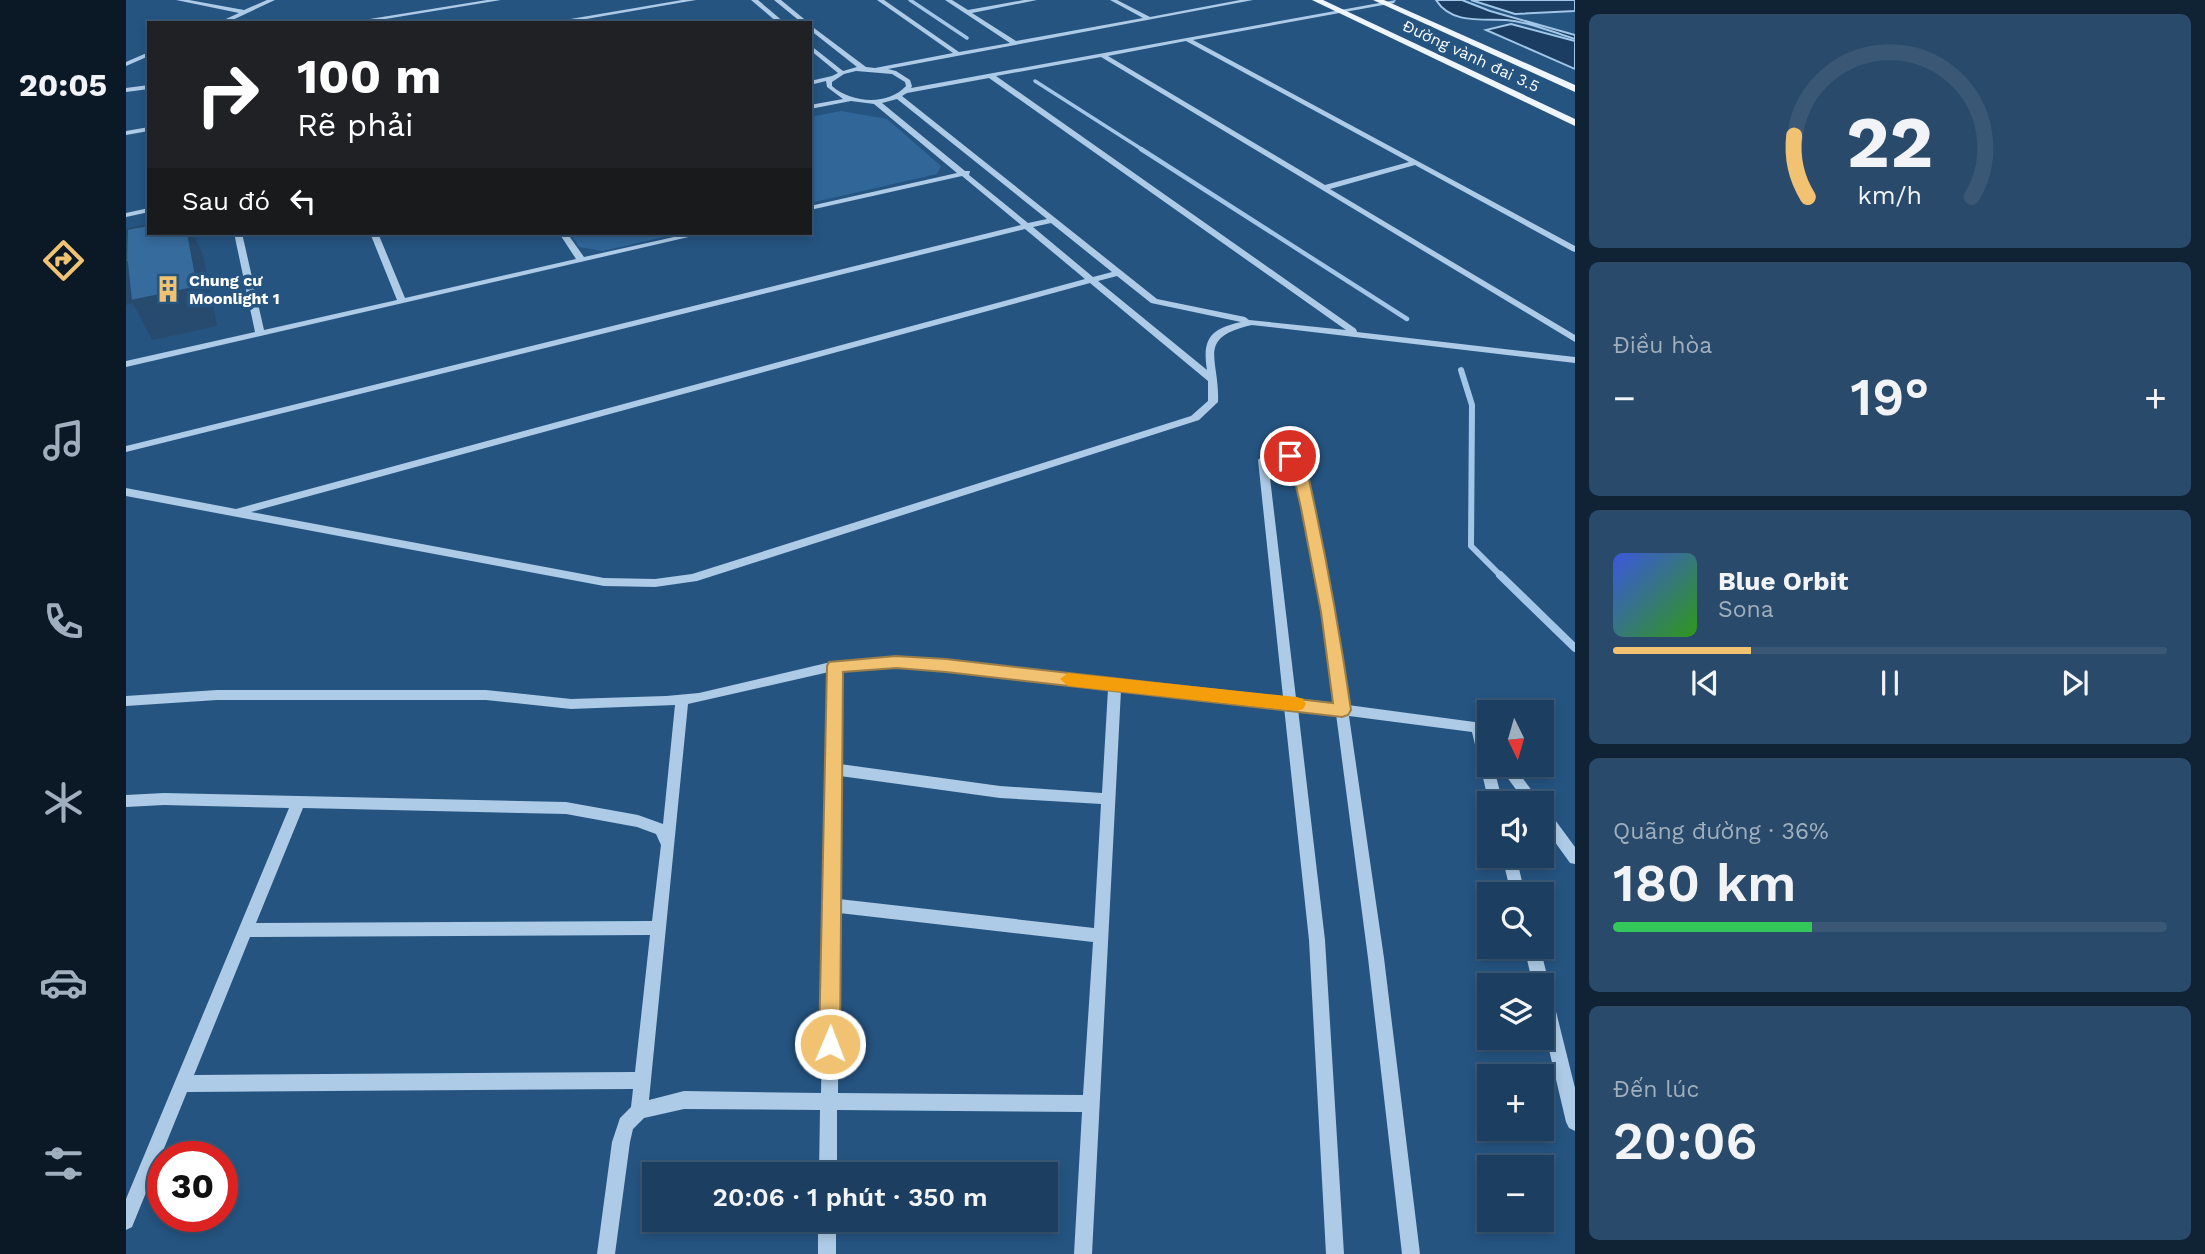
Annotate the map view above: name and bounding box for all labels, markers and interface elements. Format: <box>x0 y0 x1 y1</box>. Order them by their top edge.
street label: Đường vành đai 3.5 <box>1400 16 1542 96</box>
text: 100 m <box>297 47 441 105</box>
icon: right <box>182 49 273 140</box>
text: 20:05 <box>19 66 107 104</box>
text: 22 <box>1847 99 1933 185</box>
text: Rẽ phải <box>297 106 414 144</box>
text: km/h <box>1858 181 1922 210</box>
icon: left <box>284 182 322 220</box>
text: Sau đó <box>182 186 270 216</box>
icon: directions <box>39 236 88 285</box>
place label: Chung cư Moonlight 1 <box>189 271 280 308</box>
building icon: Chung cư Moonlight 1 <box>153 274 183 304</box>
text: Điều hòa <box>1613 332 1712 359</box>
text: 19° <box>1851 367 1929 428</box>
text: − <box>1613 376 1636 420</box>
text: + <box>2144 376 2167 420</box>
icon: music <box>39 416 88 465</box>
pin <box>1260 426 1320 486</box>
icon: arrive <box>1271 437 1309 475</box>
text: Blue Orbit <box>1718 566 1848 596</box>
text: Sona <box>1718 596 1774 623</box>
icon: phone <box>39 597 88 646</box>
icon: previous <box>1686 664 1724 702</box>
icon: pause <box>1871 664 1909 702</box>
icon: next <box>2056 664 2094 702</box>
north arrow <box>1477 700 1554 777</box>
map controls <box>1477 700 1554 1232</box>
icon: climate <box>39 778 88 827</box>
button: sound <box>1477 791 1554 868</box>
text: Quãng đường · 36% <box>1613 818 1829 845</box>
text: 180 km <box>1613 853 1796 914</box>
button: search <box>1477 882 1554 959</box>
icon: car <box>39 958 88 1007</box>
button: layers <box>1477 973 1554 1050</box>
position arrow <box>793 1007 867 1081</box>
button: + <box>1477 1064 1554 1141</box>
text: Đến lúc <box>1613 1076 1699 1103</box>
text: 20:06 <box>1613 1111 1757 1172</box>
icon: filters <box>39 1139 88 1188</box>
speed limit sign: 30 <box>147 1141 238 1232</box>
button: − <box>1477 1155 1554 1232</box>
text: 20:06 · 1 phút · 350 m <box>713 1182 987 1212</box>

